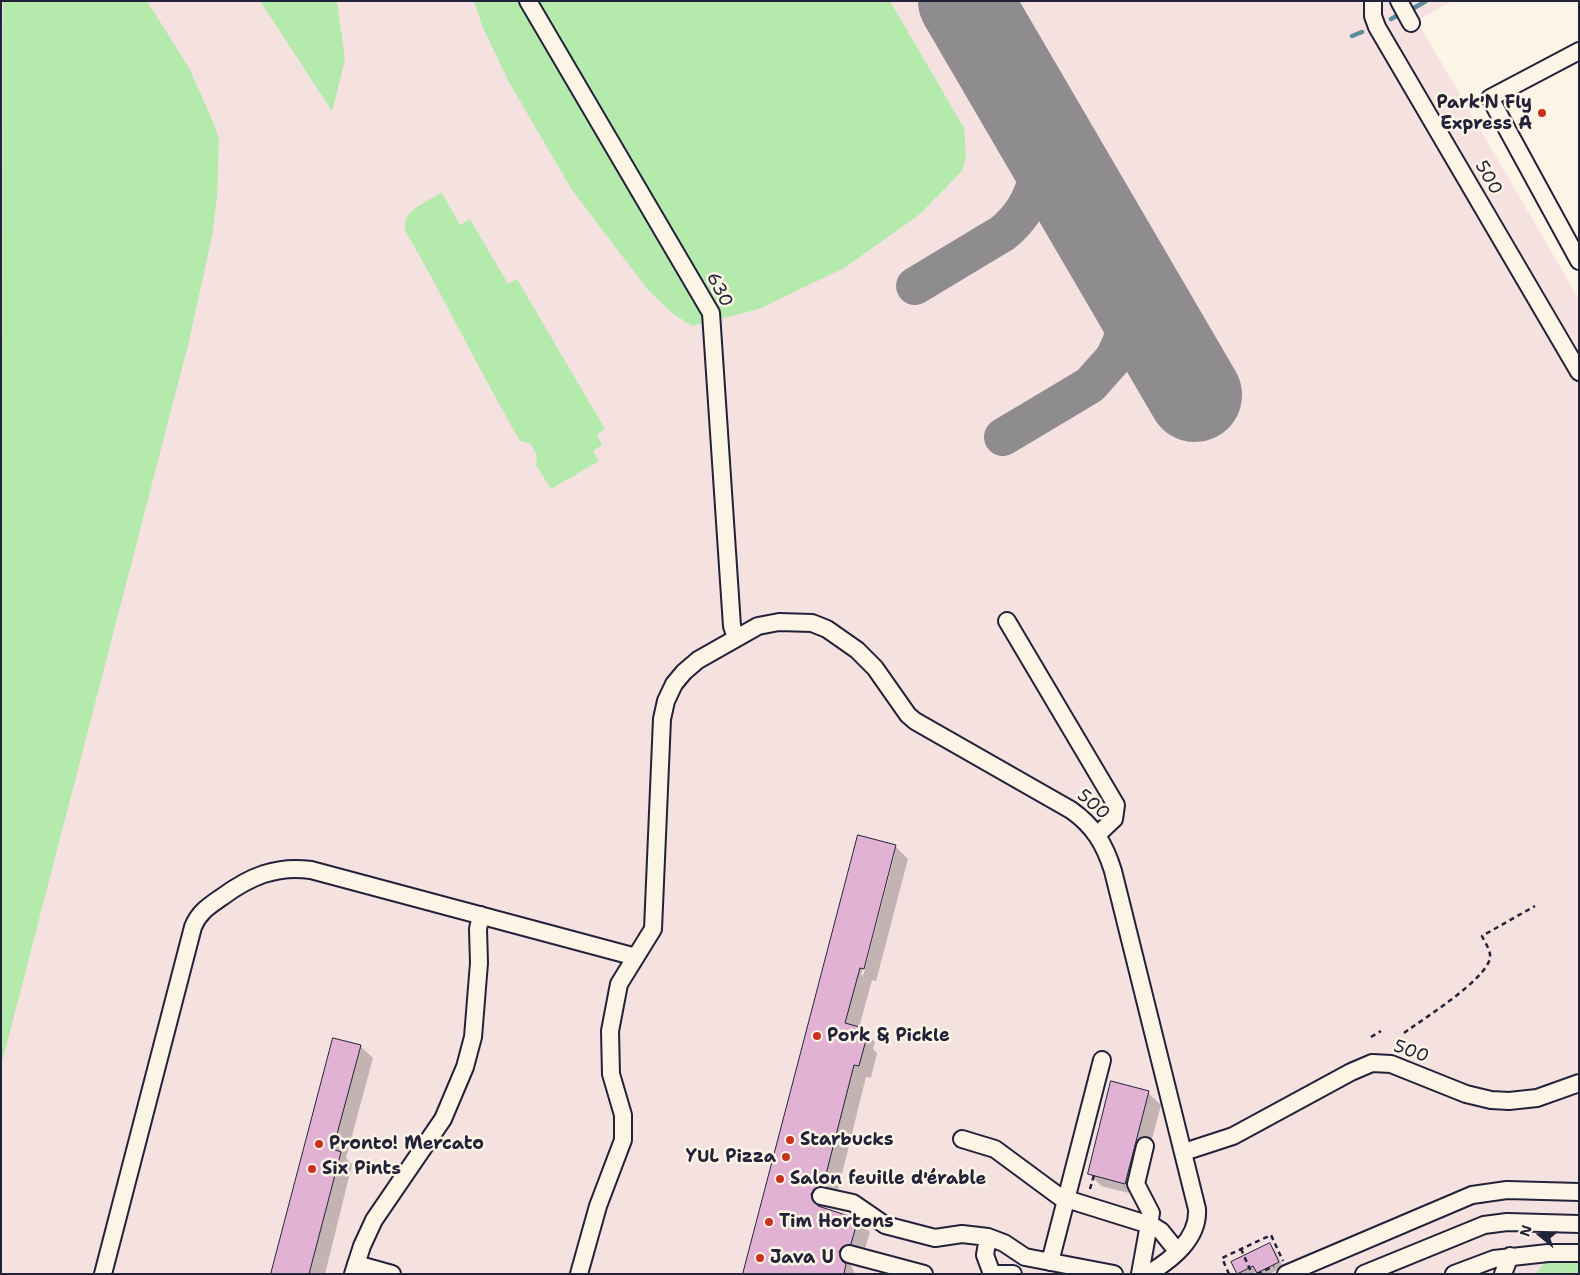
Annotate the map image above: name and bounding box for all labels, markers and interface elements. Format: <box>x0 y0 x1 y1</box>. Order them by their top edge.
place label: Park'N Fly Express A <box>1437 92 1532 134</box>
marker: Park'N Fly Express A <box>1536 107 1548 119</box>
street label: 500 <box>1470 157 1506 199</box>
street label: 630 <box>701 269 737 311</box>
street label: 500 <box>1072 785 1114 825</box>
place label: Pork & Pickle <box>827 1025 950 1047</box>
marker: Pork & Pickle <box>811 1030 823 1042</box>
street label: 500 <box>1391 1036 1431 1068</box>
place label: Starbucks <box>800 1129 894 1151</box>
place label: Pronto! Mercato <box>329 1133 484 1155</box>
marker: Starbucks <box>784 1134 796 1146</box>
marker: Pronto! Mercato <box>313 1138 325 1150</box>
place label: YUL Pizza <box>686 1146 776 1168</box>
marker: YUL Pizza <box>780 1151 792 1163</box>
place label: Six Pints <box>322 1158 401 1180</box>
marker: Six Pints <box>306 1163 318 1175</box>
place label: Salon feuille d'érable <box>790 1168 986 1190</box>
marker: Salon feuille d'érable <box>774 1173 786 1185</box>
north arrow <box>1515 1210 1565 1260</box>
place label: Tim Hortons <box>779 1211 894 1233</box>
marker: Tim Hortons <box>763 1216 775 1228</box>
text: N <box>1515 1223 1536 1239</box>
place label: Java U <box>770 1247 834 1269</box>
marker: Java U <box>754 1252 766 1264</box>

